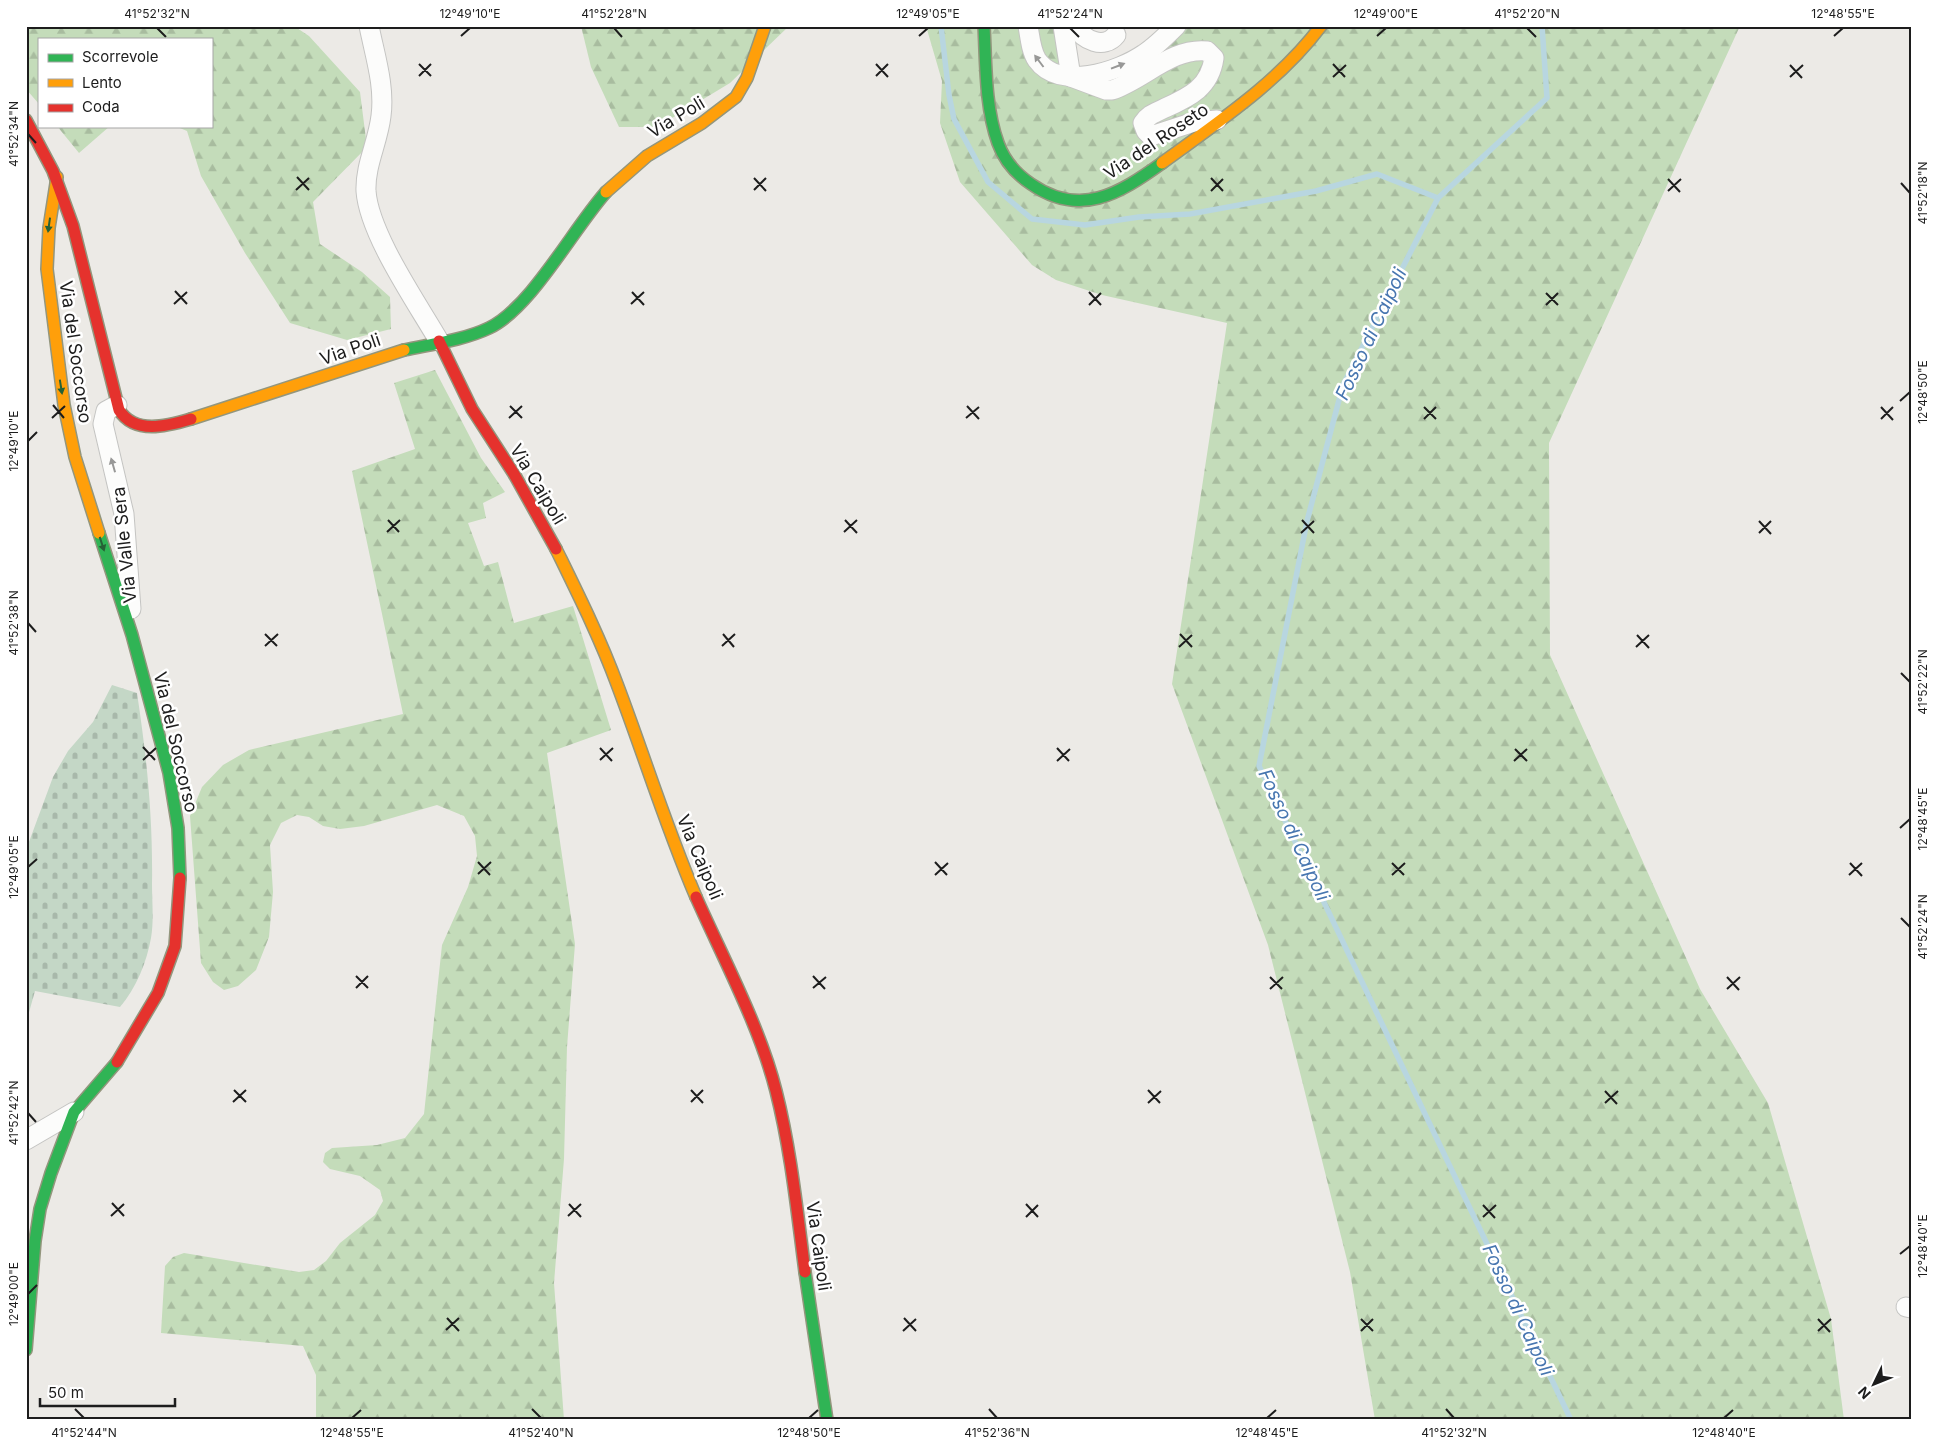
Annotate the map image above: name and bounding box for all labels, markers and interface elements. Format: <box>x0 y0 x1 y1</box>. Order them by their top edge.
text: 41°52'32"N <box>124 6 190 21</box>
text: 12°49'10"E <box>439 6 501 21</box>
text: 41°52'28"N <box>581 6 647 21</box>
text: 12°49'05"E <box>896 6 960 21</box>
text: 41°52'24"N <box>1037 6 1103 21</box>
text: 12°49'00"E <box>1354 6 1418 21</box>
text: 41°52'20"N <box>1494 6 1560 21</box>
text: 12°48'55"E <box>1811 6 1875 21</box>
legend <box>38 38 212 128</box>
text: Scorrevole <box>82 47 158 66</box>
one-way arrow <box>1034 55 1045 68</box>
one-way arrow <box>1111 62 1126 70</box>
text: Lento <box>82 73 122 92</box>
street label: Via Poli <box>644 92 708 142</box>
text: Coda <box>82 97 120 116</box>
street label: Via del Roseto <box>1100 98 1212 184</box>
text: 41°52'34"N <box>6 101 21 167</box>
text: 41°52'18"N <box>1915 161 1930 225</box>
one-way arrow <box>45 217 53 233</box>
water label: Fosso di Caipoli <box>1330 264 1412 404</box>
street label: Via del Soccorso <box>56 279 96 425</box>
street label: Via Poli <box>317 329 383 369</box>
text: 12°48'50"E <box>1915 360 1930 424</box>
one-way arrow <box>57 379 65 395</box>
text: 12°49'10"E <box>6 410 21 472</box>
street label: Via Caipoli <box>506 440 570 528</box>
one-way arrow <box>109 457 117 472</box>
street label: Via Valle Sera <box>107 486 141 604</box>
one-way arrow <box>98 536 106 551</box>
text: 41°52'38"N <box>6 590 21 656</box>
text: 41°52'22"N <box>1915 649 1930 715</box>
street label: Via del Soccorso <box>150 670 202 814</box>
water label: Fosso di Caipoli <box>1253 765 1335 905</box>
text: 12°48'45"E <box>1915 788 1930 851</box>
street label: Via Caipoli <box>673 811 727 903</box>
text: 12°49'05"E <box>6 835 21 899</box>
text: 41°52'24"N <box>1915 894 1930 960</box>
text: 41°52'42"N <box>6 1080 21 1146</box>
street label: Via Caipoli <box>802 1200 836 1292</box>
text: 12°48'40"E <box>1915 1214 1930 1278</box>
water label: Fosso di Caipoli <box>1477 1240 1559 1380</box>
text: 12°49'00"E <box>6 1262 21 1326</box>
north arrow <box>1850 1358 1900 1408</box>
scale bar <box>40 1376 175 1408</box>
text: 50 m <box>48 1383 84 1402</box>
text: N <box>1854 1384 1874 1403</box>
text: 41°52'44"N <box>51 1425 117 1440</box>
text: 12°48'55"E <box>320 1425 384 1440</box>
text: 41°52'40"N <box>508 1425 574 1440</box>
text: 12°48'50"E <box>777 1425 841 1440</box>
text: 41°52'36"N <box>964 1425 1030 1440</box>
text: 12°48'45"E <box>1236 1425 1299 1440</box>
text: 41°52'32"N <box>1421 1425 1487 1440</box>
text: 12°48'40"E <box>1692 1425 1756 1440</box>

